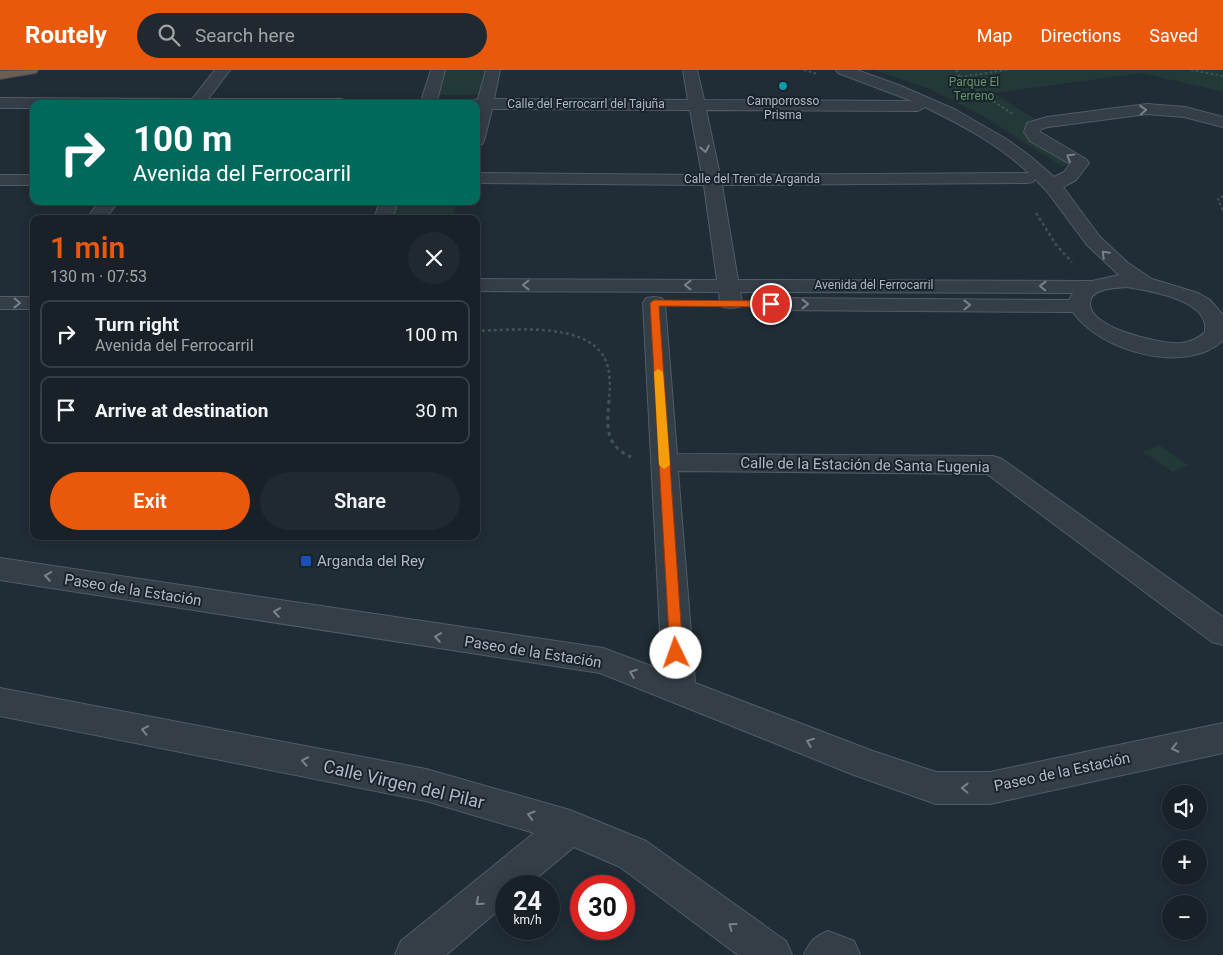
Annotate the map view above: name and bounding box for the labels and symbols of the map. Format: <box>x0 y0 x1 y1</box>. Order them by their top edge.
park label: Parque El Terreno <box>949 75 999 103</box>
marker: Camporrosso Prisma <box>777 80 789 92</box>
place label: Camporrosso Prisma <box>747 94 819 122</box>
street label: Calle del Ferrocarrl del Tajuña <box>507 97 665 111</box>
one-way arrow <box>1139 105 1147 116</box>
one-way arrow <box>700 144 710 153</box>
one-way arrow <box>1066 153 1075 163</box>
street label: Calle del Tren de Arganda <box>684 172 820 186</box>
one-way arrow <box>1101 251 1110 260</box>
street label: Avenida del Ferrocarril <box>815 278 934 292</box>
one-way arrow <box>521 280 529 290</box>
one-way arrow <box>684 280 692 290</box>
one-way arrow <box>1039 281 1046 291</box>
pin <box>750 283 792 325</box>
one-way arrow <box>14 298 21 308</box>
one-way arrow <box>802 299 809 309</box>
one-way arrow <box>964 300 972 310</box>
street label: Calle de la Estación de Santa Eugenia <box>740 454 990 476</box>
place label: Arganda del Rey <box>317 552 425 570</box>
marker: Arganda del Rey <box>299 554 313 568</box>
street label: Paseo de la Estación <box>63 570 203 610</box>
one-way arrow <box>43 572 52 582</box>
one-way arrow <box>273 607 281 618</box>
position arrow <box>649 626 701 678</box>
one-way arrow <box>434 632 442 642</box>
street label: Paseo de la Estación <box>463 632 603 672</box>
one-way arrow <box>630 669 638 679</box>
one-way arrow <box>141 725 150 736</box>
one-way arrow <box>806 738 815 748</box>
one-way arrow <box>1171 742 1180 753</box>
street label: Paseo de la Estación <box>992 749 1132 795</box>
street label: Calle Virgen del Pilar <box>321 755 487 813</box>
one-way arrow <box>300 756 309 767</box>
one-way arrow <box>960 783 968 793</box>
one-way arrow <box>527 811 535 821</box>
speed limit sign: 30 <box>570 875 635 940</box>
one-way arrow <box>476 897 485 905</box>
one-way arrow <box>728 923 738 932</box>

